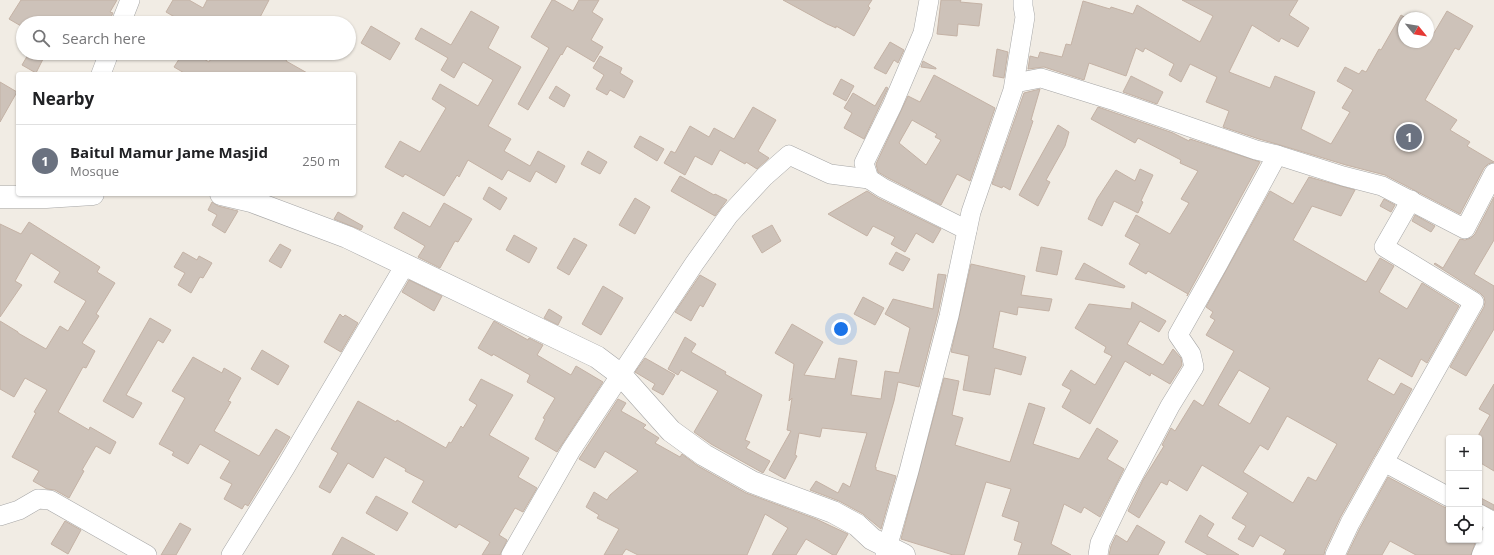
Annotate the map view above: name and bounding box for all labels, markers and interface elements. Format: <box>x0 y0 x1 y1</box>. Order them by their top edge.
north arrow <box>1398 12 1434 48</box>
search box <box>16 16 356 60</box>
icon: search <box>30 27 52 49</box>
text: Search here <box>62 28 146 48</box>
text: Nearby <box>32 87 94 110</box>
pin: 1 <box>1396 122 1422 152</box>
text: Baitul Mamur Jame Masjid <box>70 142 268 162</box>
text: 1 <box>41 152 49 170</box>
text: 250 m <box>302 152 340 170</box>
text: Mosque <box>70 162 119 180</box>
your location <box>831 319 851 339</box>
map controls <box>1446 435 1482 543</box>
button: + <box>1446 435 1482 471</box>
button: − <box>1446 471 1482 507</box>
button: locate <box>1446 507 1482 543</box>

